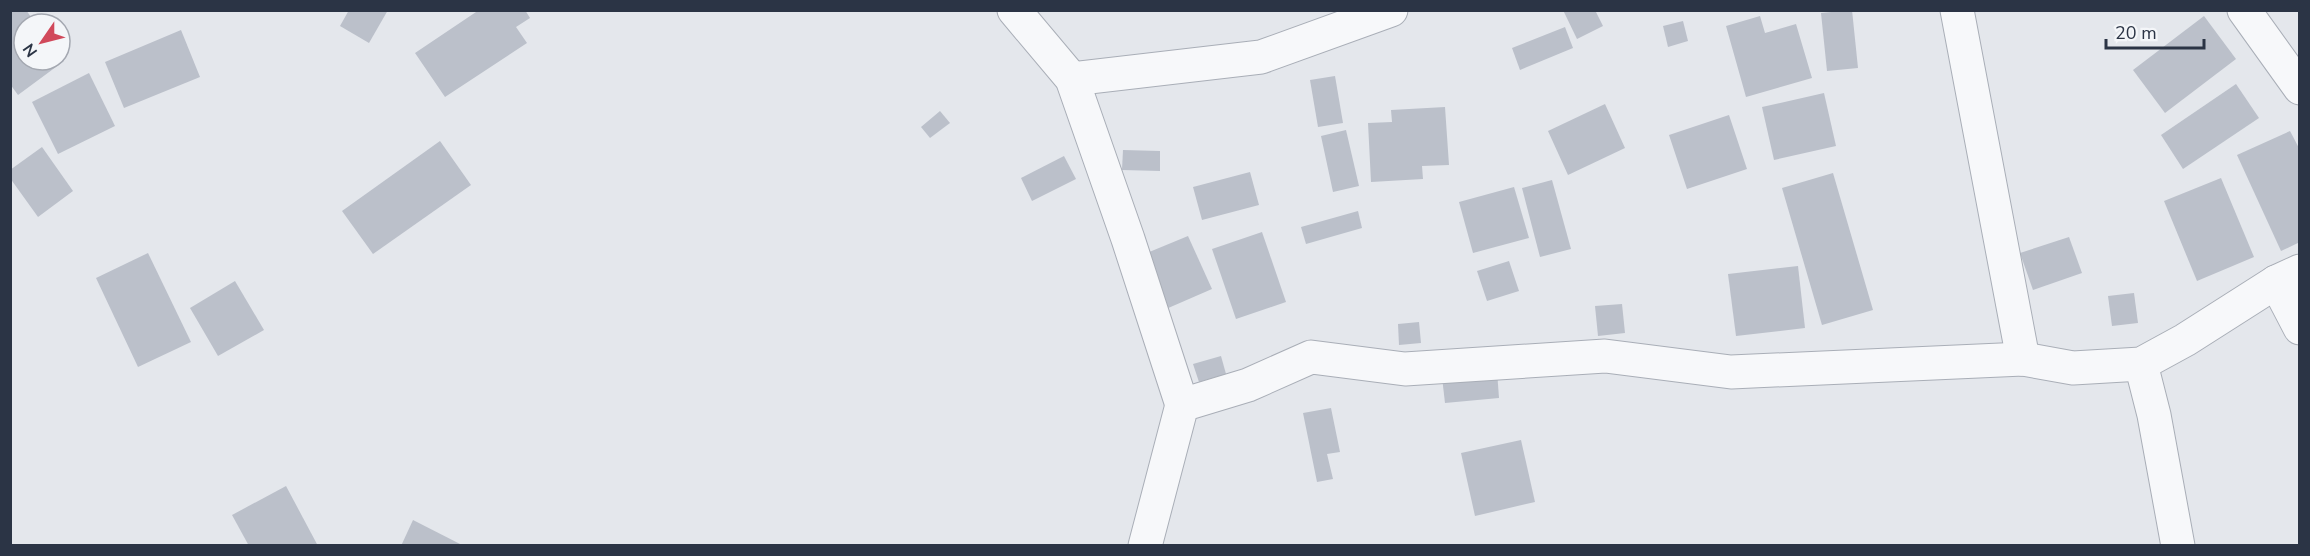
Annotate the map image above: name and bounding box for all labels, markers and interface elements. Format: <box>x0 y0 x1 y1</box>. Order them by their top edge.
north arrow <box>12 12 72 72</box>
scale bar <box>2106 12 2204 50</box>
text: 20 m <box>2115 21 2157 45</box>
text: N <box>18 39 43 61</box>

